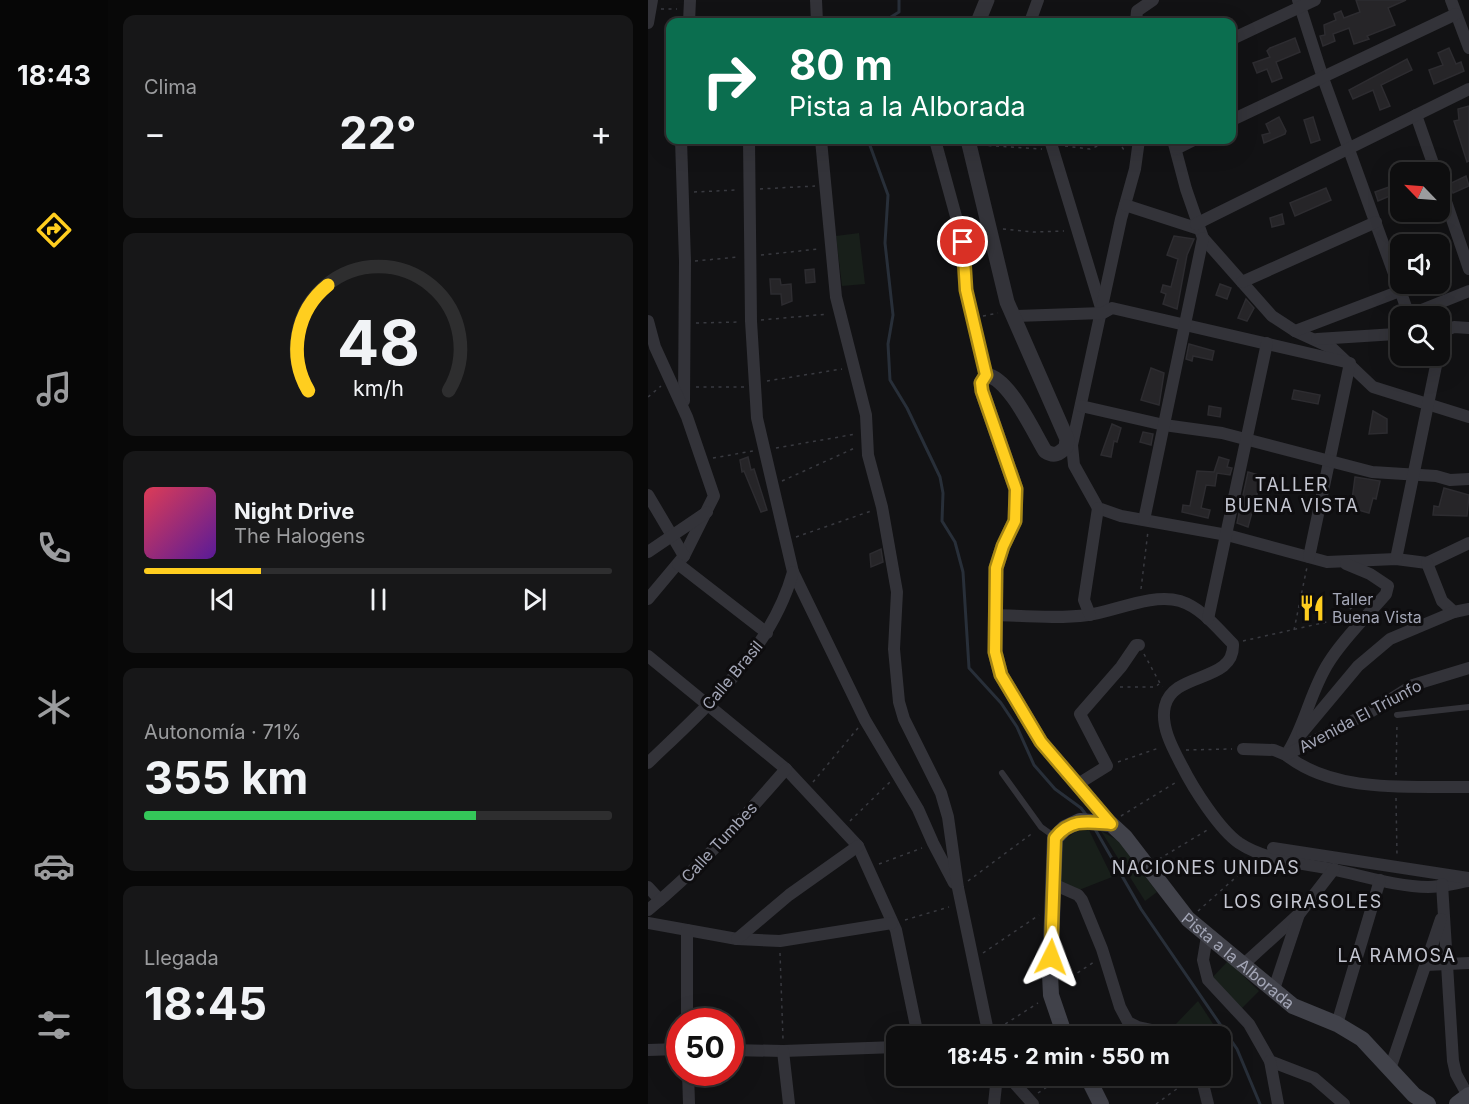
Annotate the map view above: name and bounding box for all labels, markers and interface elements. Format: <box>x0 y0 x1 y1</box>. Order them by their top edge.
text: 80 m <box>789 39 893 90</box>
icon: right <box>690 42 768 120</box>
text: 18:43 <box>17 59 91 92</box>
text: Clima <box>144 75 197 99</box>
text: Pista a la Alborada <box>789 90 1026 123</box>
text: 22° <box>339 105 417 160</box>
text: − <box>144 113 166 153</box>
text: + <box>590 113 612 153</box>
north arrow <box>1390 162 1450 222</box>
map controls <box>1390 162 1450 366</box>
icon: directions <box>33 209 75 251</box>
pin <box>937 216 988 267</box>
icon: arrive <box>946 225 979 258</box>
button: sound <box>1390 234 1450 294</box>
text: 48 <box>337 305 419 380</box>
button: search <box>1390 306 1450 366</box>
icon: music <box>33 368 75 410</box>
text: km/h <box>353 376 403 402</box>
district label: TALLER BUENA VISTA <box>1225 474 1359 516</box>
text: Night Drive <box>234 498 354 524</box>
text: The Halogens <box>234 524 365 548</box>
icon: phone <box>33 527 75 569</box>
icon: previous <box>206 583 239 616</box>
icon: pause <box>362 583 395 616</box>
icon: next <box>518 583 551 616</box>
place label: Taller Buena Vista <box>1332 589 1422 627</box>
restaurant icon: Taller Buena Vista <box>1297 593 1327 623</box>
street label: Calle Brasil <box>697 636 767 714</box>
street label: Avenida El Triunfo <box>1295 675 1425 757</box>
icon: climate <box>33 686 75 728</box>
text: Autonomía · 71% <box>144 720 301 744</box>
text: 355 km <box>144 750 308 805</box>
street label: Calle Tumbes <box>677 798 761 886</box>
icon: car <box>33 845 75 887</box>
district label: NACIONES UNIDAS <box>1112 857 1300 878</box>
district label: LOS GIRASOLES <box>1223 891 1383 912</box>
street label: Pista a la Alborada <box>1178 908 1299 1013</box>
position arrow <box>1019 925 1083 989</box>
district label: LA RAMOSA <box>1337 945 1457 966</box>
text: Llegada <box>144 946 219 970</box>
text: 18:45 <box>144 976 267 1031</box>
icon: filters <box>33 1004 75 1046</box>
speed limit sign: 50 <box>666 1008 744 1086</box>
text: 18:45 · 2 min · 550 m <box>947 1043 1170 1069</box>

